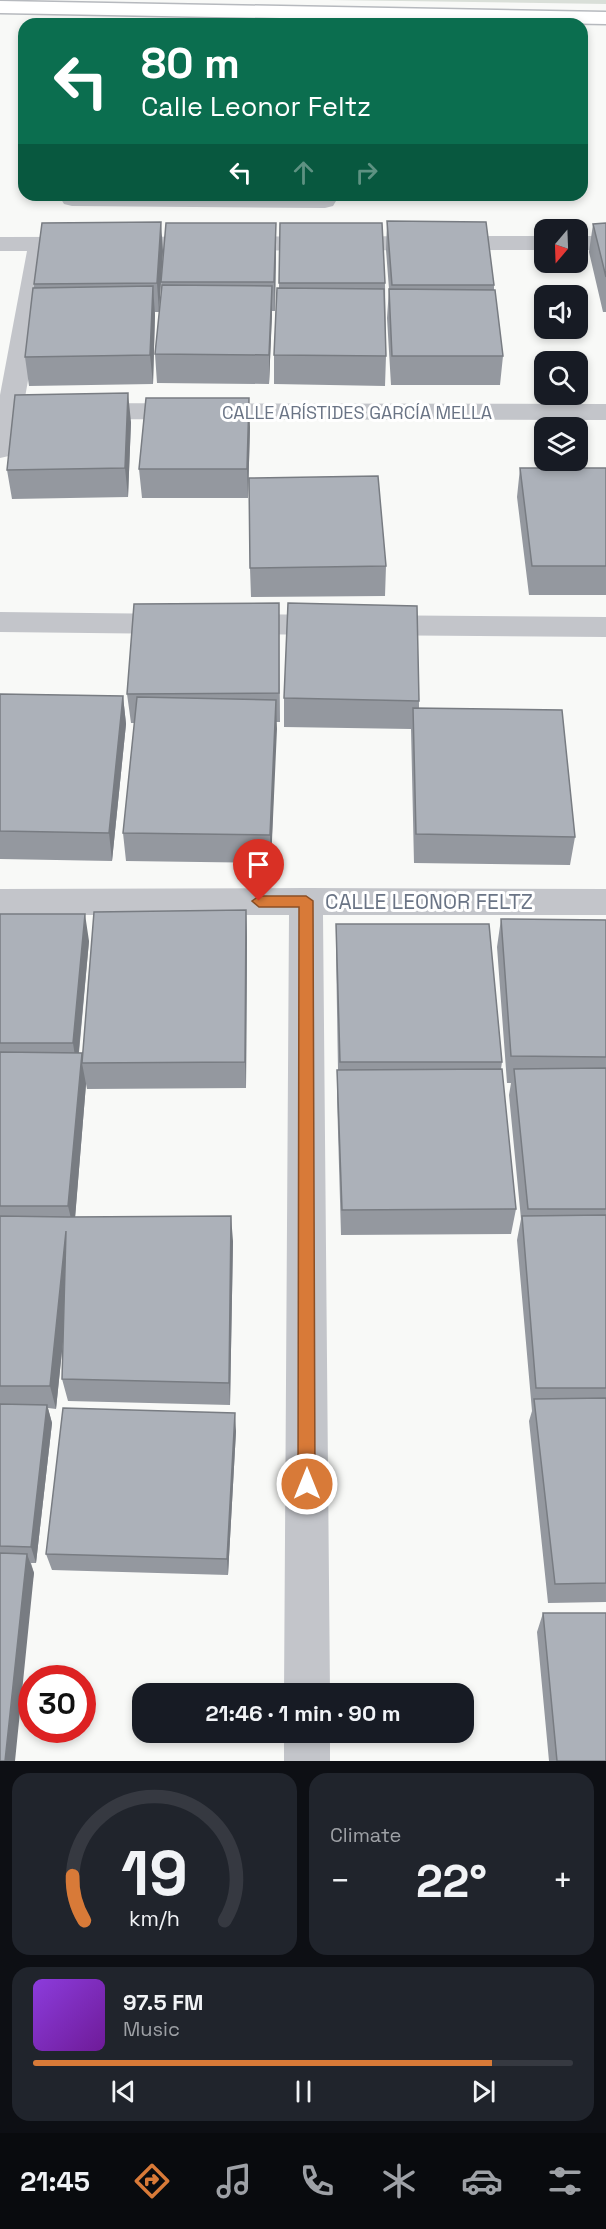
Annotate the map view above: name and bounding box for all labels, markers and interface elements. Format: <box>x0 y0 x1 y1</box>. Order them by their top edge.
text: 80 m <box>141 37 240 90</box>
icon: left <box>42 42 120 120</box>
text: Calle Leonor Feltz <box>141 89 371 124</box>
icon: left <box>224 156 257 189</box>
icon: ahead <box>287 156 320 189</box>
icon: right <box>350 156 383 189</box>
north arrow <box>534 219 588 273</box>
map controls <box>534 219 588 471</box>
button: sound <box>534 285 588 339</box>
button: search <box>534 351 588 405</box>
street label: CALLE ARÍSTIDES GARCÍA MELLA <box>222 401 492 424</box>
button: layers <box>534 417 588 471</box>
pin <box>233 839 284 901</box>
icon: arrive <box>242 848 275 881</box>
street label: CALLE LEONOR FELTZ <box>325 888 533 915</box>
position arrow <box>275 1452 339 1516</box>
speed limit sign: 30 <box>18 1665 96 1743</box>
text: 21:46 · 1 min · 90 m <box>205 1699 401 1727</box>
text: Climate <box>330 1822 401 1848</box>
text: 19 <box>121 1834 188 1913</box>
text: 22° <box>416 1853 487 1910</box>
text: − <box>330 1860 350 1902</box>
text: + <box>553 1860 573 1902</box>
text: km/h <box>129 1905 180 1932</box>
text: 97.5 FM <box>123 1988 203 2016</box>
text: Music <box>123 2016 180 2042</box>
icon: previous <box>107 2075 140 2108</box>
icon: pause <box>287 2075 320 2108</box>
icon: next <box>467 2075 500 2108</box>
icon: directions <box>131 2160 173 2202</box>
icon: music <box>213 2160 255 2202</box>
icon: phone <box>296 2160 338 2202</box>
icon: climate <box>378 2160 420 2202</box>
icon: car <box>461 2160 503 2202</box>
icon: filters <box>544 2160 586 2202</box>
text: 21:45 <box>20 2164 90 2199</box>

